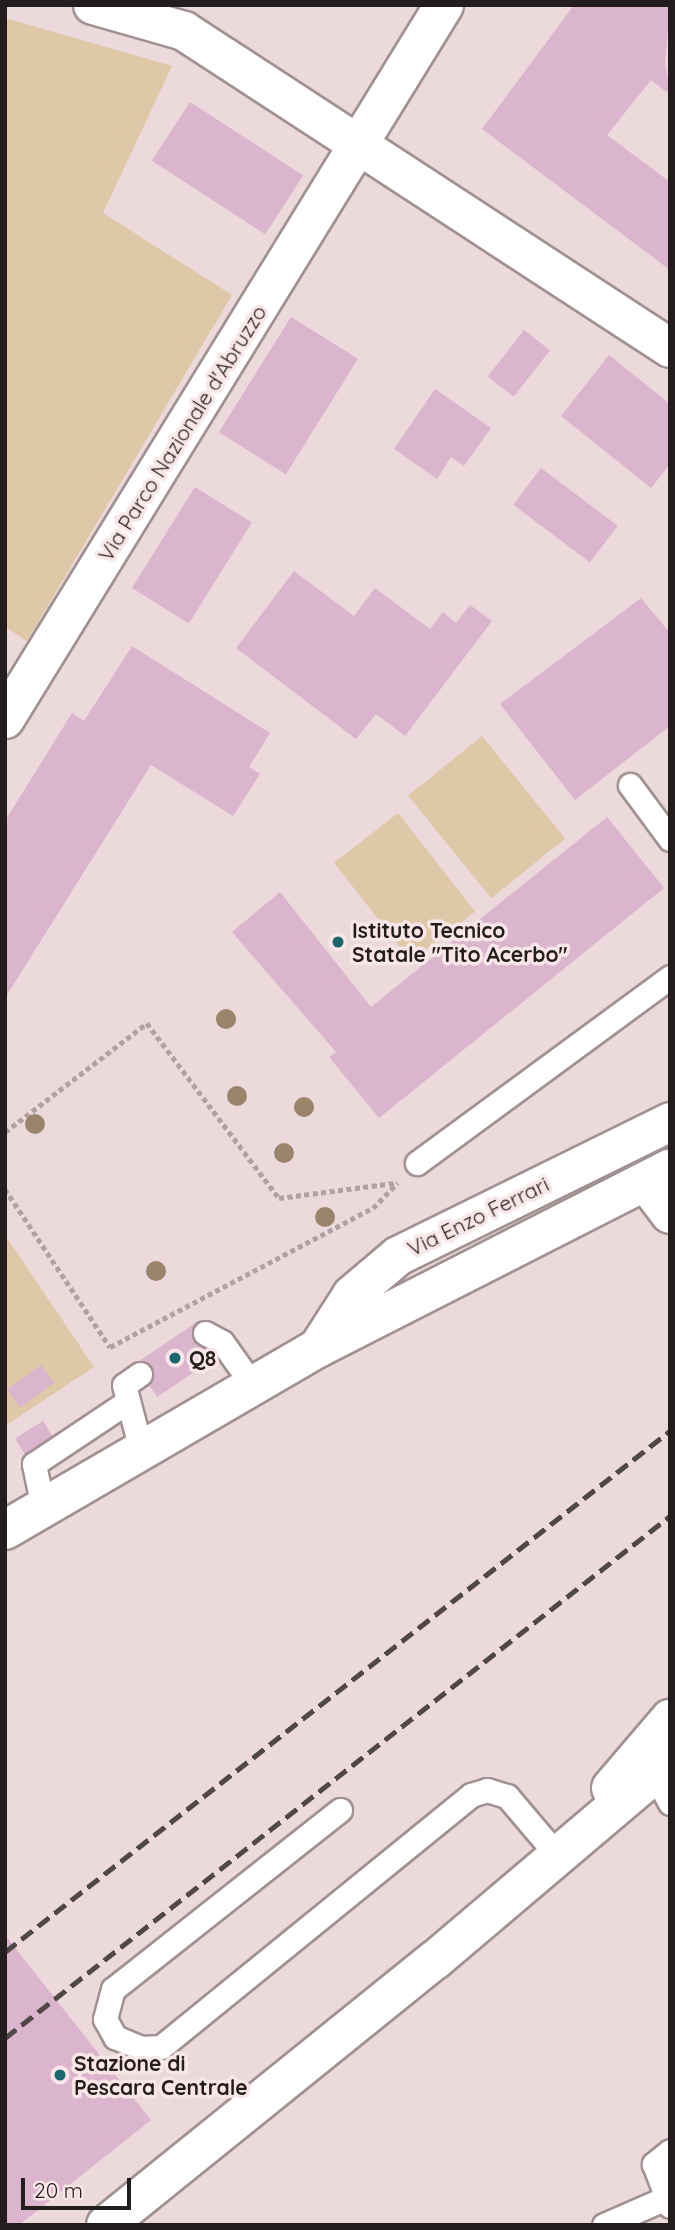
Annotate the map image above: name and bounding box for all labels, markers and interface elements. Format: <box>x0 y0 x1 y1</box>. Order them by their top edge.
street label: Via Parco Nazionale d'Abruzzo <box>93 300 271 566</box>
place label: Istituto Tecnico Statale "Tito Acerbo" <box>352 917 568 967</box>
marker: Istituto Tecnico Statale "Tito Acerbo" <box>330 934 346 950</box>
street label: Via Enzo Ferrari <box>403 1171 553 1261</box>
place label: Q8 <box>189 1345 216 1371</box>
marker: Q8 <box>167 1350 183 1366</box>
place label: Stazione di Pescara Centrale <box>74 2050 248 2100</box>
marker: Stazione di Pescara Centrale <box>52 2067 68 2083</box>
scale bar <box>24 2164 135 2208</box>
text: 20 m <box>34 2177 83 2203</box>

